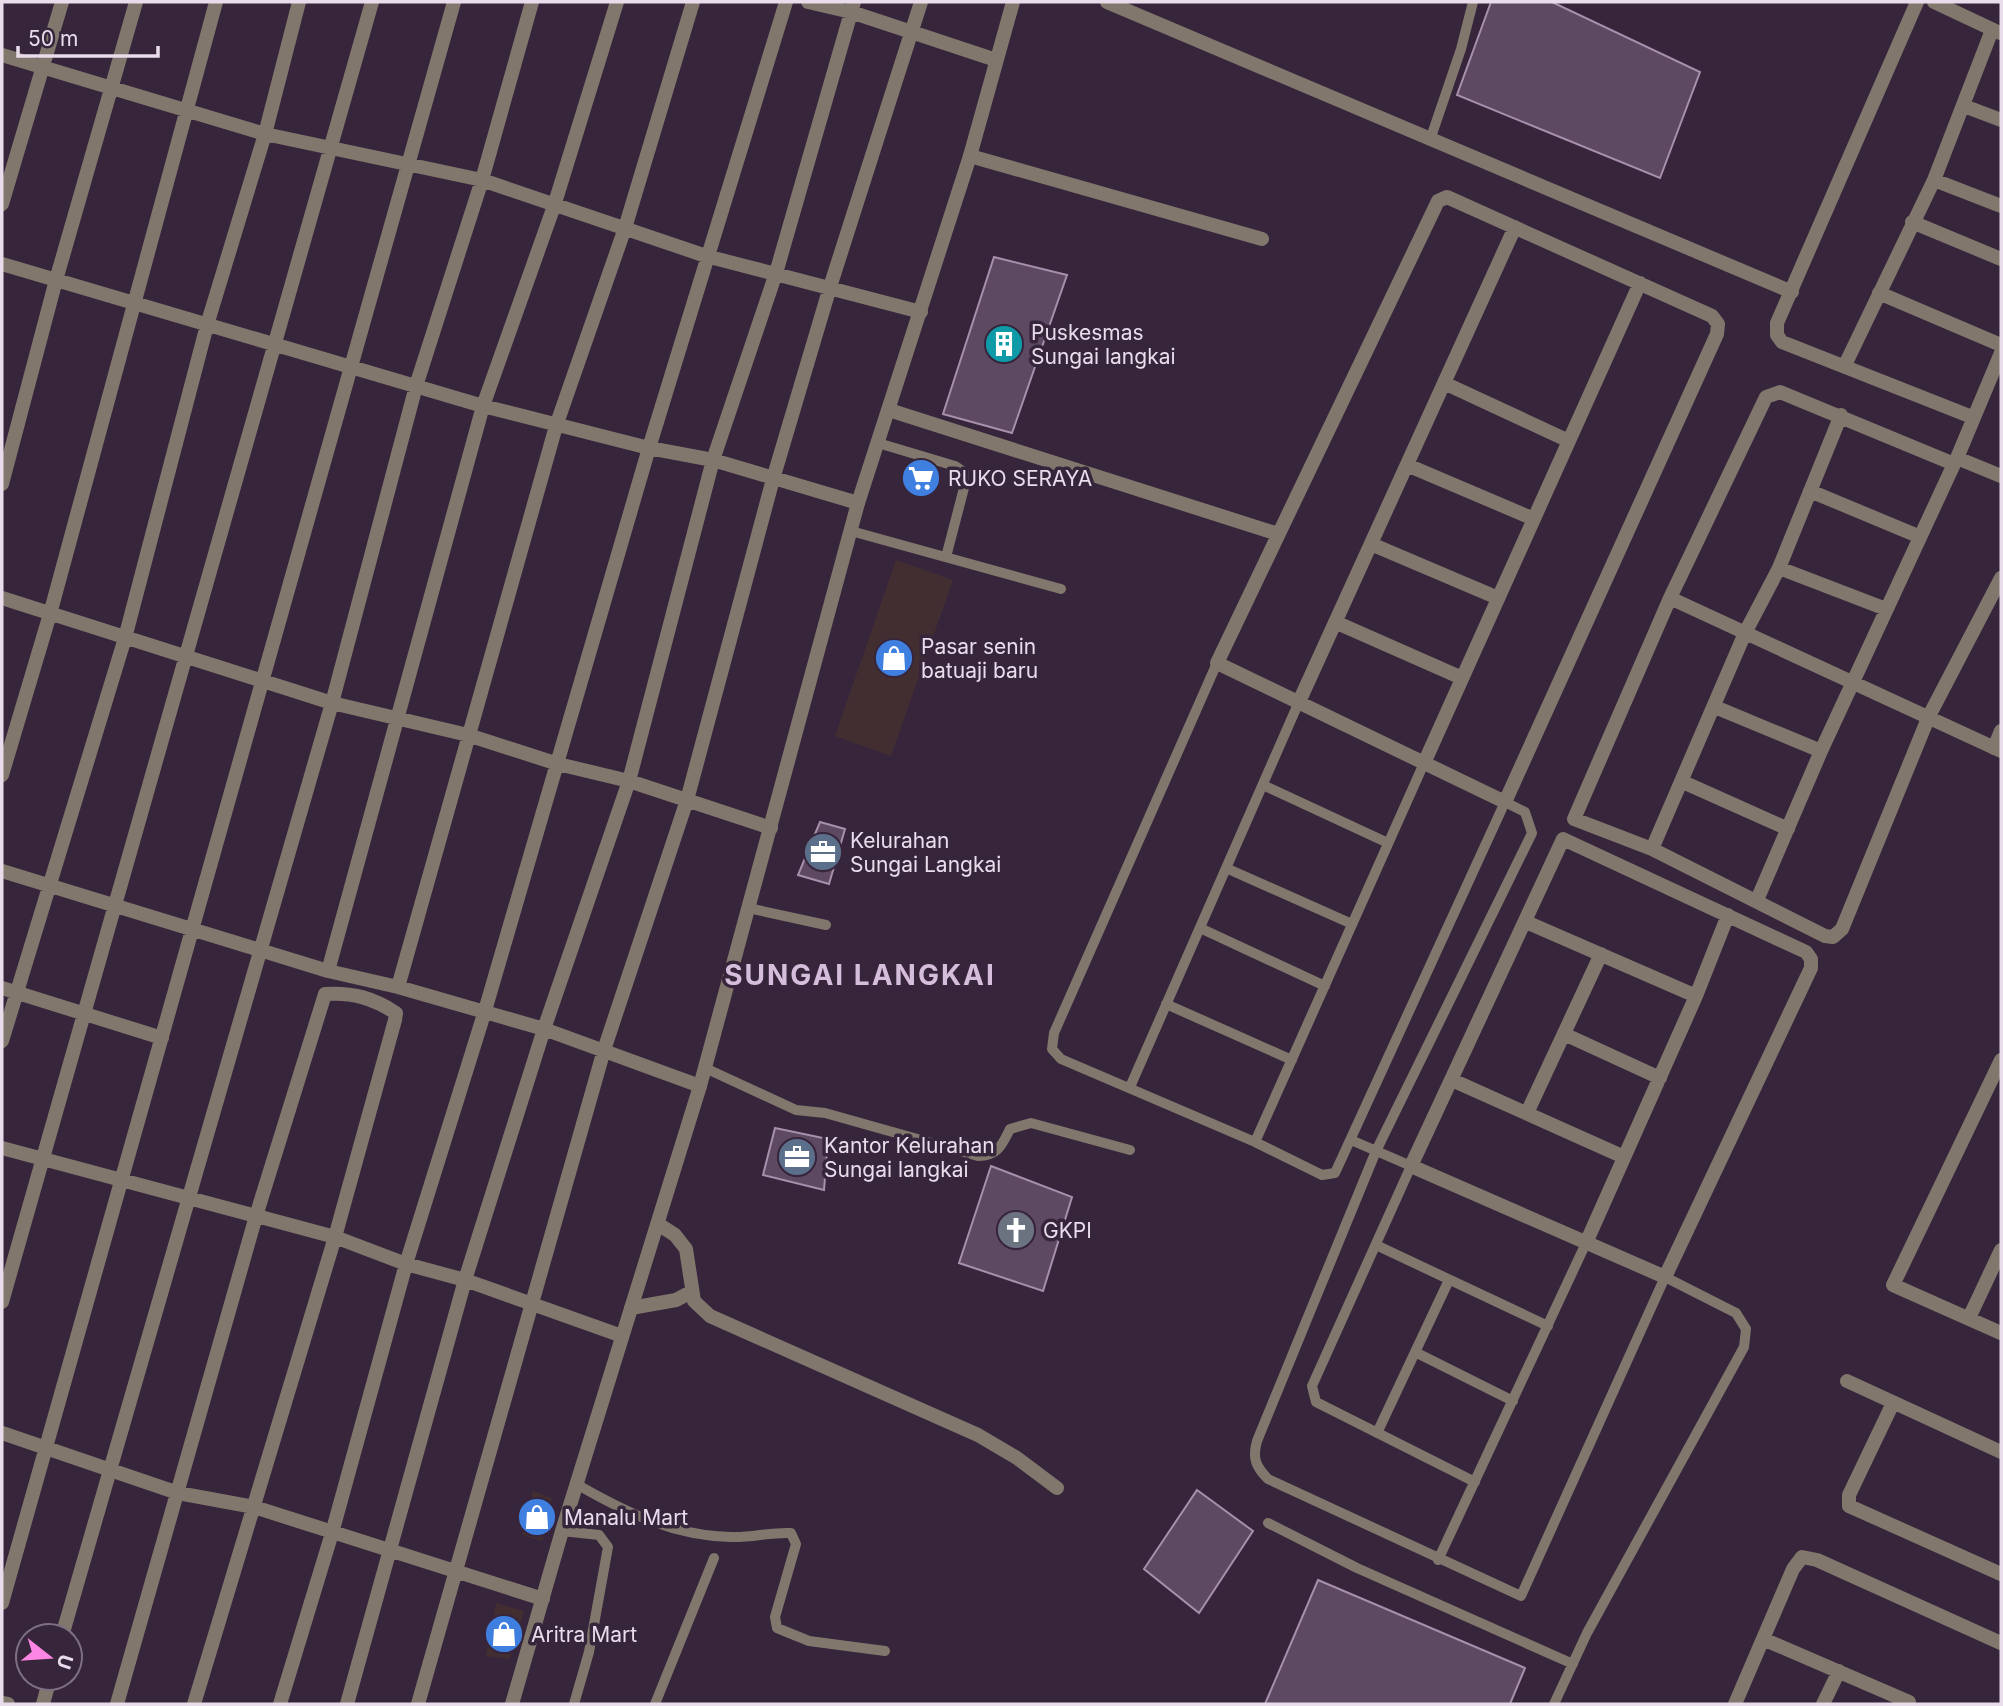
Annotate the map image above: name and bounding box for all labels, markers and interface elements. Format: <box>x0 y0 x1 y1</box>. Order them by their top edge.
scale bar <box>18 14 158 58</box>
text: 50 m <box>28 26 78 51</box>
place label: Puskesmas Sungai langkai <box>1031 320 1176 369</box>
building icon: Puskesmas Sungai langkai <box>983 323 1025 365</box>
supermarket icon: RUKO SERAYA <box>900 457 942 499</box>
place label: RUKO SERAYA <box>948 466 1092 491</box>
place label: Pasar senin batuaji baru <box>921 634 1038 683</box>
shop icon: Pasar senin batuaji baru <box>873 637 915 679</box>
place label: Kelurahan Sungai Langkai <box>850 828 1001 877</box>
office icon: Kelurahan Sungai Langkai <box>802 831 844 873</box>
district label: SUNGAI LANGKAI <box>724 958 996 992</box>
place label: Kantor Kelurahan Sungai langkai <box>824 1133 995 1182</box>
office icon: Kantor Kelurahan Sungai langkai <box>776 1136 818 1178</box>
church icon: GKPI <box>995 1209 1037 1251</box>
place label: GKPI <box>1043 1218 1092 1243</box>
shop icon: Manalu Mart <box>516 1496 558 1538</box>
place label: Manalu Mart <box>564 1505 688 1530</box>
shop icon: Aritra Mart <box>483 1613 525 1655</box>
north arrow <box>14 1622 84 1692</box>
place label: Aritra Mart <box>531 1622 637 1647</box>
text: U <box>52 1652 78 1672</box>

